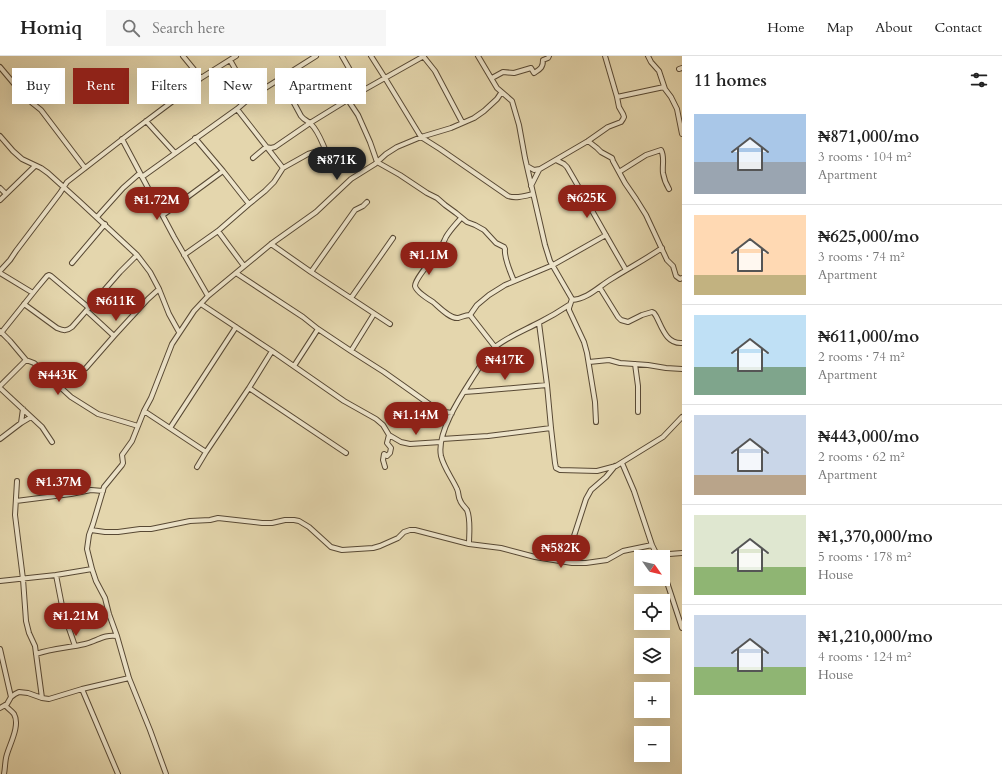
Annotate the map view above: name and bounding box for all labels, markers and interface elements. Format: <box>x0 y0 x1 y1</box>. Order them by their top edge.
search box <box>106 10 386 46</box>
text: Homiq <box>20 15 82 41</box>
icon: search <box>120 17 142 39</box>
text: Search here <box>152 18 225 38</box>
text: Home <box>767 18 805 37</box>
text: Map <box>827 18 853 37</box>
text: About <box>875 18 912 37</box>
text: Contact <box>934 18 982 37</box>
chip: Buy <box>12 68 65 104</box>
chip: Rent <box>73 68 129 104</box>
chip: Filters <box>137 68 201 104</box>
chip: New <box>209 68 267 104</box>
chip: Apartment <box>275 68 366 104</box>
text: 11 homes <box>694 69 767 92</box>
icon: filters <box>968 69 990 91</box>
text: ₦871,000/mo <box>818 125 919 148</box>
icon: home <box>726 130 774 178</box>
pin: ₦871K <box>309 147 365 181</box>
text: 3 rooms · 104 m² <box>818 148 911 166</box>
text: ₦871K <box>317 151 357 169</box>
text: Apartment <box>818 166 877 184</box>
pin: ₦625K <box>559 185 615 219</box>
pin: ₦1.72M <box>124 187 190 221</box>
text: ₦625K <box>567 189 607 207</box>
text: ₦1.72M <box>134 191 180 209</box>
text: ₦625,000/mo <box>818 225 919 248</box>
icon: home <box>726 231 774 279</box>
pin: ₦1.1M <box>401 242 457 276</box>
text: ₦1.1M <box>409 246 449 264</box>
text: 3 rooms · 74 m² <box>818 248 905 266</box>
text: Apartment <box>818 266 877 284</box>
pin: ₦611K <box>88 288 144 322</box>
text: ₦611K <box>96 292 136 310</box>
text: ₦611,000/mo <box>818 325 919 348</box>
icon: home <box>726 331 774 379</box>
pin: ₦417K <box>477 347 533 381</box>
text: 2 rooms · 74 m² <box>818 348 905 366</box>
text: ₦417K <box>485 351 525 369</box>
pin: ₦443K <box>30 362 86 396</box>
text: ₦443K <box>38 366 78 384</box>
text: Apartment <box>818 366 877 384</box>
pin: ₦1.14M <box>383 402 449 436</box>
text: ₦1.14M <box>393 406 439 424</box>
text: ₦443,000/mo <box>818 425 919 448</box>
icon: home <box>726 431 774 479</box>
text: 2 rooms · 62 m² <box>818 448 905 466</box>
text: Apartment <box>818 466 877 484</box>
pin: ₦1.37M <box>26 469 92 503</box>
text: ₦1.37M <box>36 473 82 491</box>
text: ₦1,370,000/mo <box>818 525 933 548</box>
icon: home <box>726 531 774 579</box>
pin: ₦582K <box>533 535 589 569</box>
text: ₦582K <box>541 539 581 557</box>
text: 5 rooms · 178 m² <box>818 548 911 566</box>
north arrow <box>634 550 670 586</box>
map controls <box>634 550 670 762</box>
text: House <box>818 566 853 584</box>
button: locate <box>634 594 670 630</box>
pin: ₦1.21M <box>43 603 109 637</box>
text: ₦1.21M <box>53 607 99 625</box>
text: ₦1,210,000/mo <box>818 625 933 648</box>
icon: home <box>726 631 774 679</box>
button: layers <box>634 638 670 674</box>
text: 4 rooms · 124 m² <box>818 648 911 666</box>
text: House <box>818 666 853 684</box>
button: + <box>634 682 670 718</box>
button: − <box>634 726 670 762</box>

